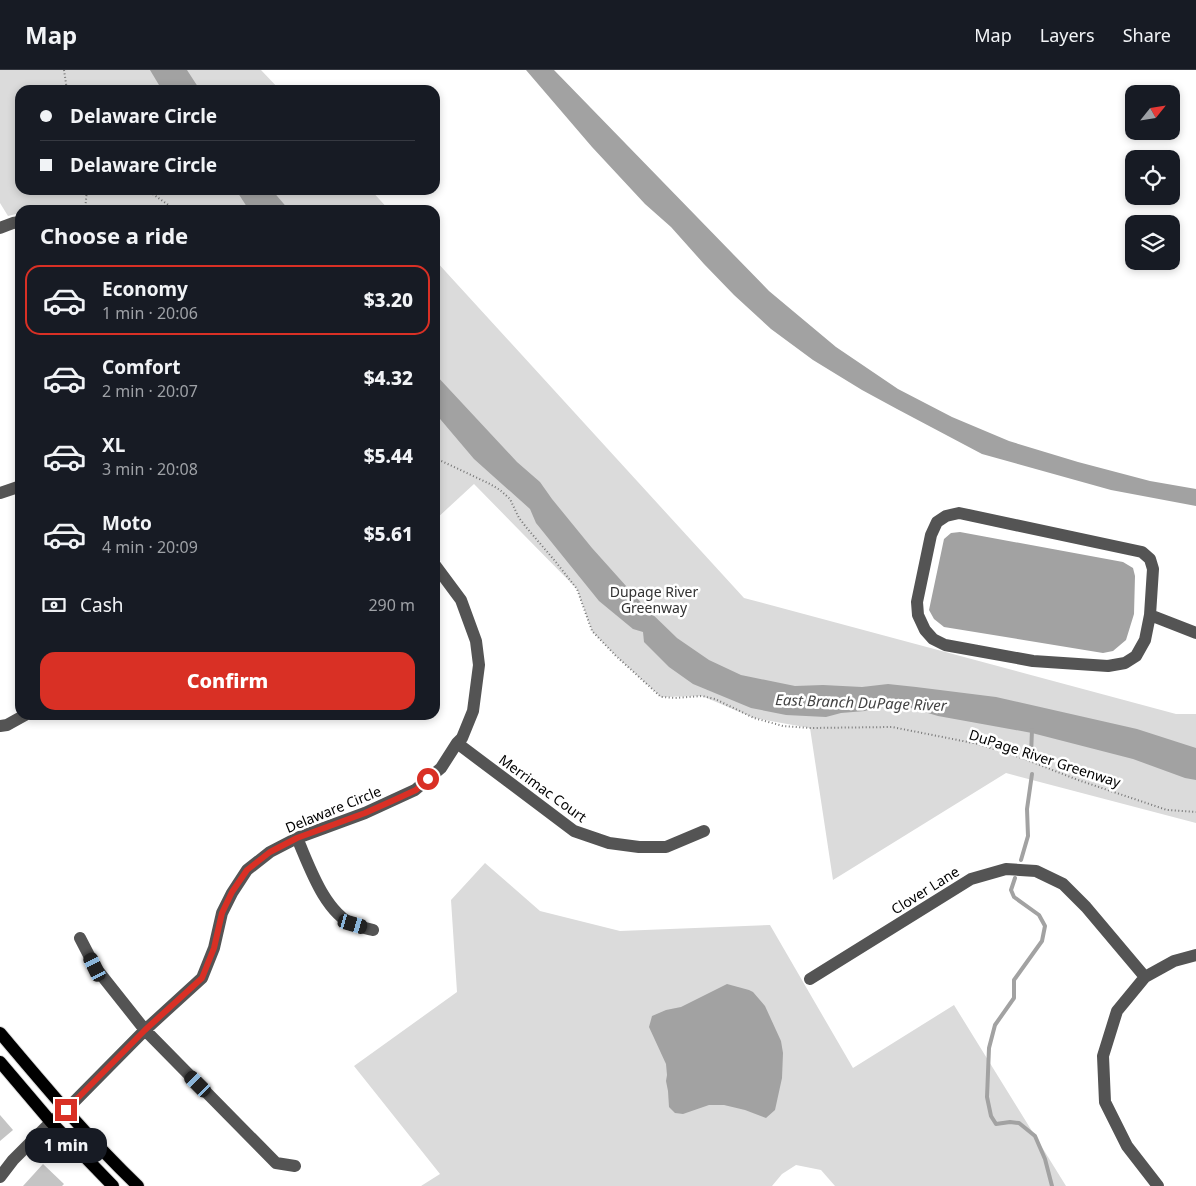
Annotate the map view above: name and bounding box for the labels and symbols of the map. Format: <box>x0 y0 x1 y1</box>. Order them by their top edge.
north arrow <box>1125 85 1180 140</box>
park label: Dupage River Greenway <box>610 582 699 617</box>
water label: East Branch DuPage River <box>775 689 948 715</box>
street label: DuPage River Greenway <box>967 725 1124 792</box>
street label: Merrimac Court <box>495 750 591 826</box>
route start <box>417 768 439 790</box>
street label: Delaware Circle <box>282 781 384 837</box>
street label: Clover Lane <box>887 862 963 918</box>
car <box>336 913 369 935</box>
car <box>81 950 108 984</box>
car <box>182 1068 213 1100</box>
route end <box>55 1099 77 1121</box>
callout: 1 min <box>25 1128 107 1162</box>

